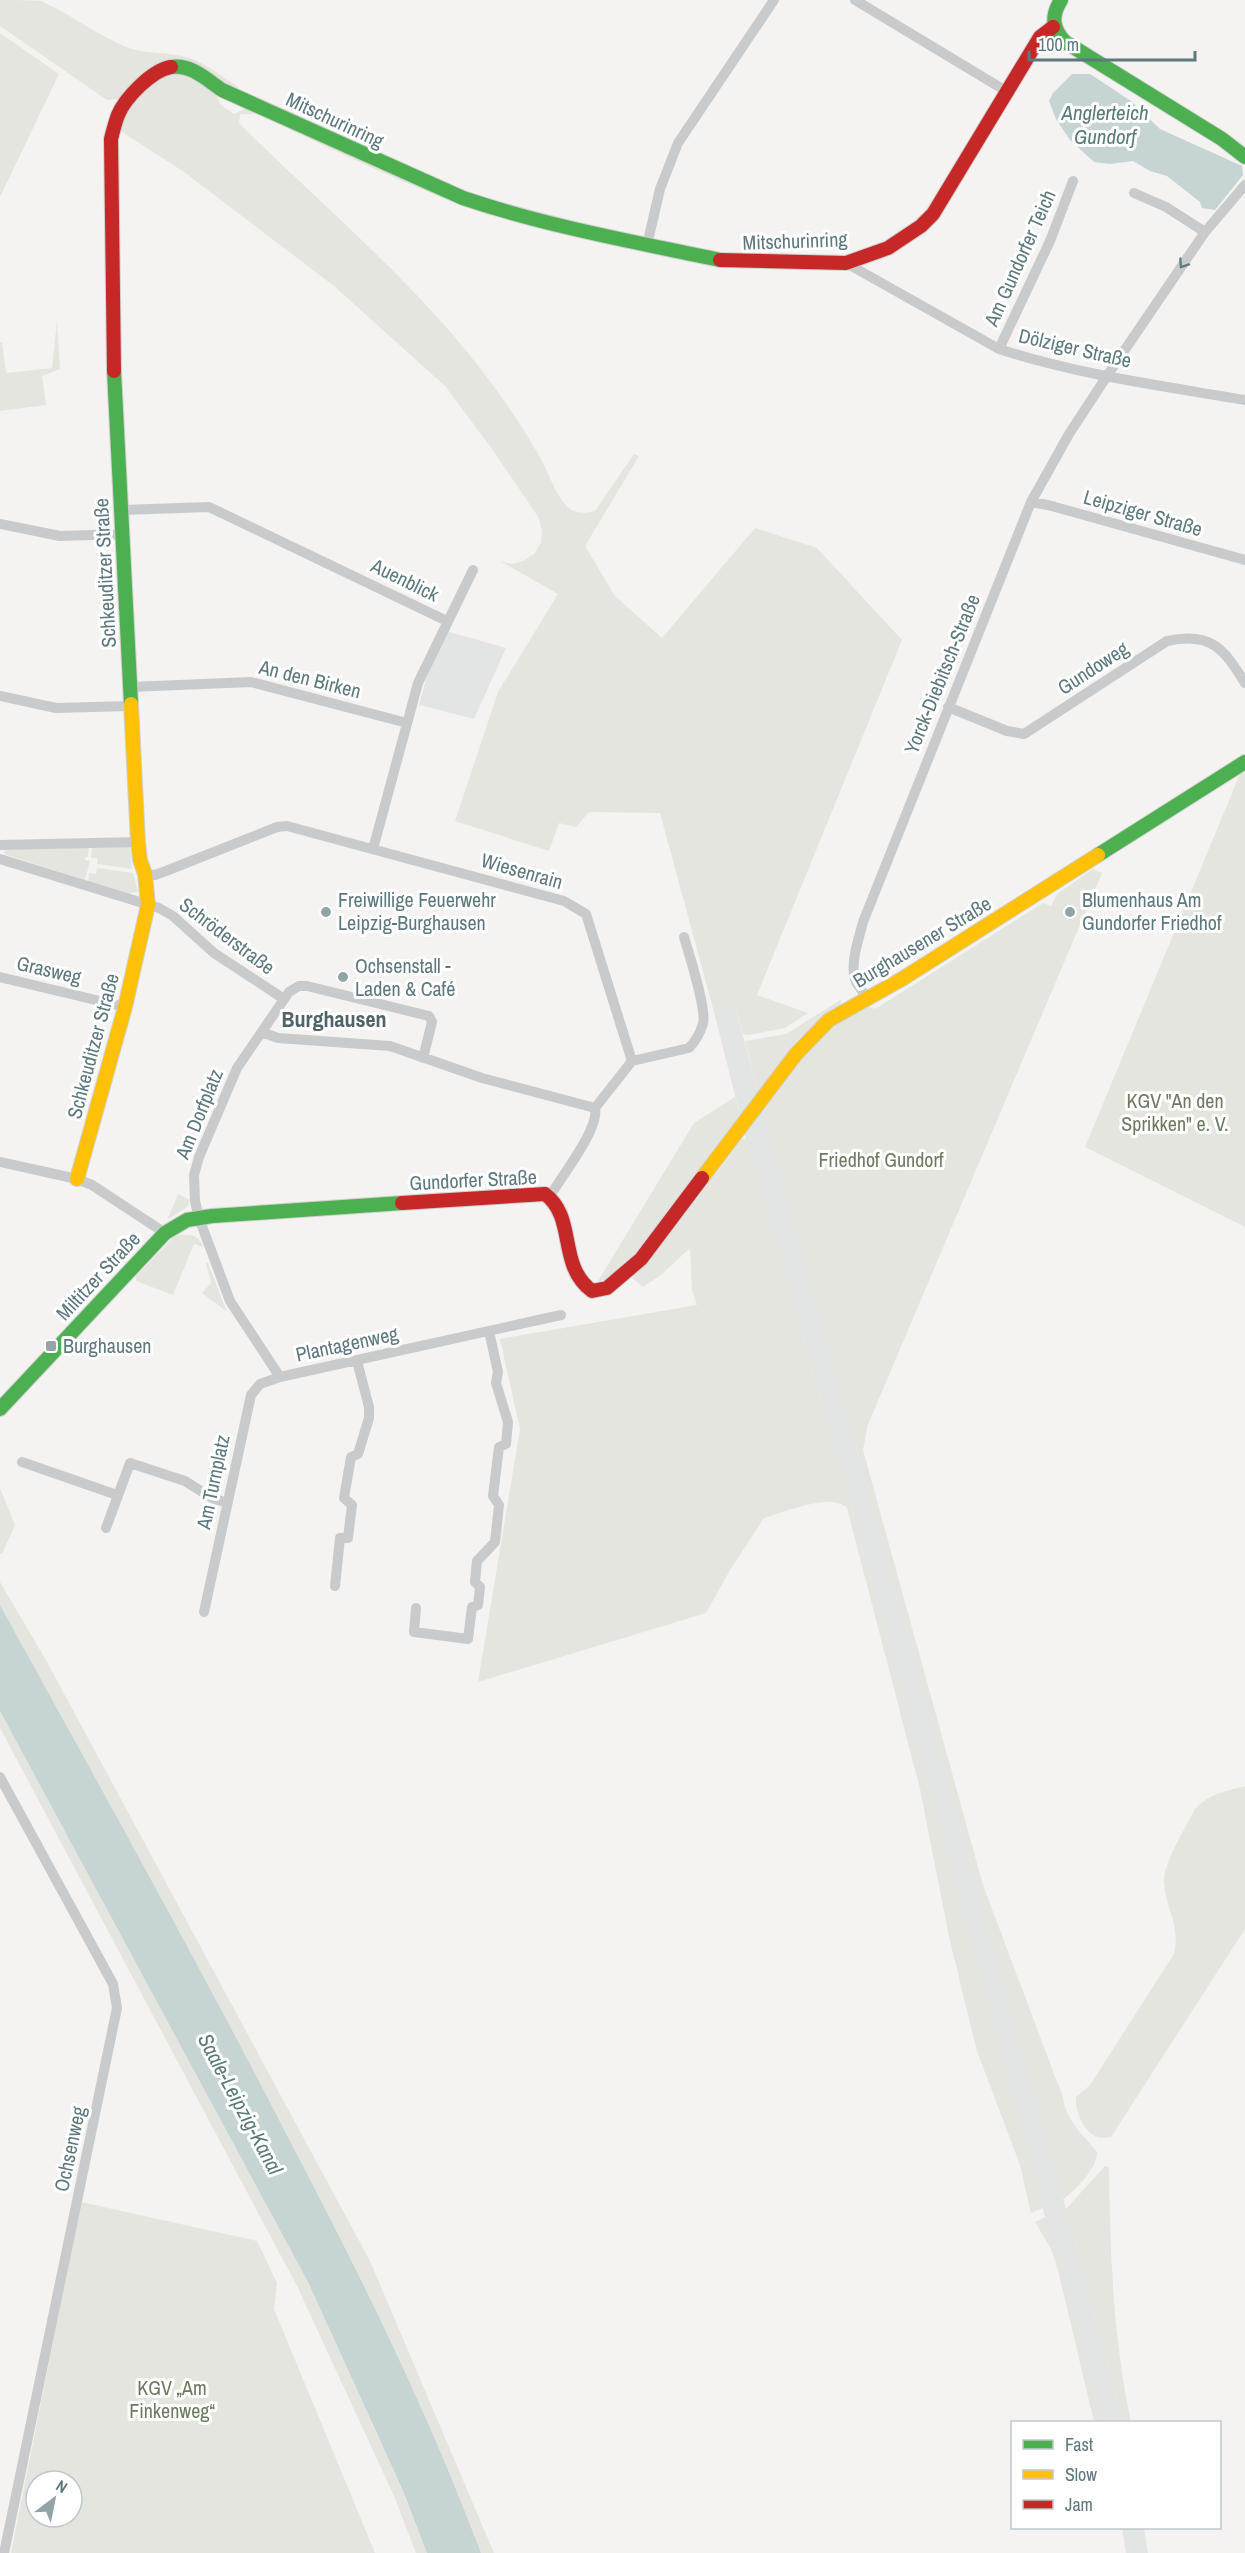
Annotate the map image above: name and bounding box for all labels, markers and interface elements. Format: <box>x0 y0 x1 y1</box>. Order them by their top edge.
scale bar <box>1029 24 1196 62</box>
text: 100 m <box>1038 32 1079 57</box>
street label: Mitschurinring <box>282 85 388 154</box>
water label: Anglerteich Gundorf <box>1060 98 1149 151</box>
street label: Am Gundorfer Teich <box>977 185 1062 331</box>
street label: Mitschurinring <box>742 225 848 256</box>
one-way arrow <box>1179 257 1190 268</box>
street label: Dölziger Straße <box>1016 321 1134 374</box>
street label: Leipziger Straße <box>1081 483 1206 542</box>
street label: Schkeuditzer Straße <box>87 498 122 648</box>
street label: Auenblick <box>366 551 444 608</box>
street label: Yorck-Diebitsch-Straße <box>897 590 986 758</box>
street label: Gundoweg <box>1052 635 1133 701</box>
street label: An den Birken <box>255 653 364 704</box>
street label: Wiesenrain <box>478 846 566 895</box>
place label: Freiwillige Feuerwehr Leipzig-Burghausen <box>338 886 496 936</box>
place label: Blumenhaus Am Gundorfer Friedhof <box>1082 886 1222 936</box>
street label: Burghausener Straße <box>848 890 996 994</box>
street label: Schröderstraße <box>174 891 281 980</box>
marker: Freiwillige Feuerwehr Leipzig-Burghausen <box>319 905 333 919</box>
marker: Blumenhaus Am Gundorfer Friedhof <box>1063 905 1077 919</box>
street label: Grasweg <box>14 949 84 990</box>
place label: Ochsenstall - Laden & Café <box>355 952 455 1002</box>
street label: Schkeuditzer Straße <box>60 970 125 1122</box>
marker: Ochsenstall - Laden & Café <box>336 970 350 984</box>
district label: Burghausen <box>281 1004 387 1034</box>
street label: Am Dorfplatz <box>168 1065 229 1164</box>
park label: KGV "An den Sprikken" e. V. <box>1121 1087 1229 1137</box>
park label: Friedhof Gundorf <box>819 1146 944 1173</box>
street label: Gundorfer Straße <box>409 1163 537 1196</box>
street label: Miltitzer Straße <box>50 1225 146 1326</box>
street label: Plantagenweg <box>293 1319 401 1368</box>
place label: Burghausen <box>63 1332 151 1359</box>
marker: Burghausen <box>44 1339 58 1353</box>
street label: Am Turnplatz <box>189 1432 236 1533</box>
water label: Saale-Leipzig-Kanal <box>191 2028 290 2180</box>
street label: Ochsenweg <box>47 2104 92 2194</box>
park label: KGV „Am Finkenweg“ <box>129 2374 215 2424</box>
legend <box>1011 2421 1221 2529</box>
text: Fast <box>1065 2432 1093 2457</box>
text: Slow <box>1065 2462 1097 2487</box>
north arrow <box>24 2469 84 2529</box>
text: N <box>52 2474 72 2498</box>
text: Jam <box>1065 2492 1093 2517</box>

